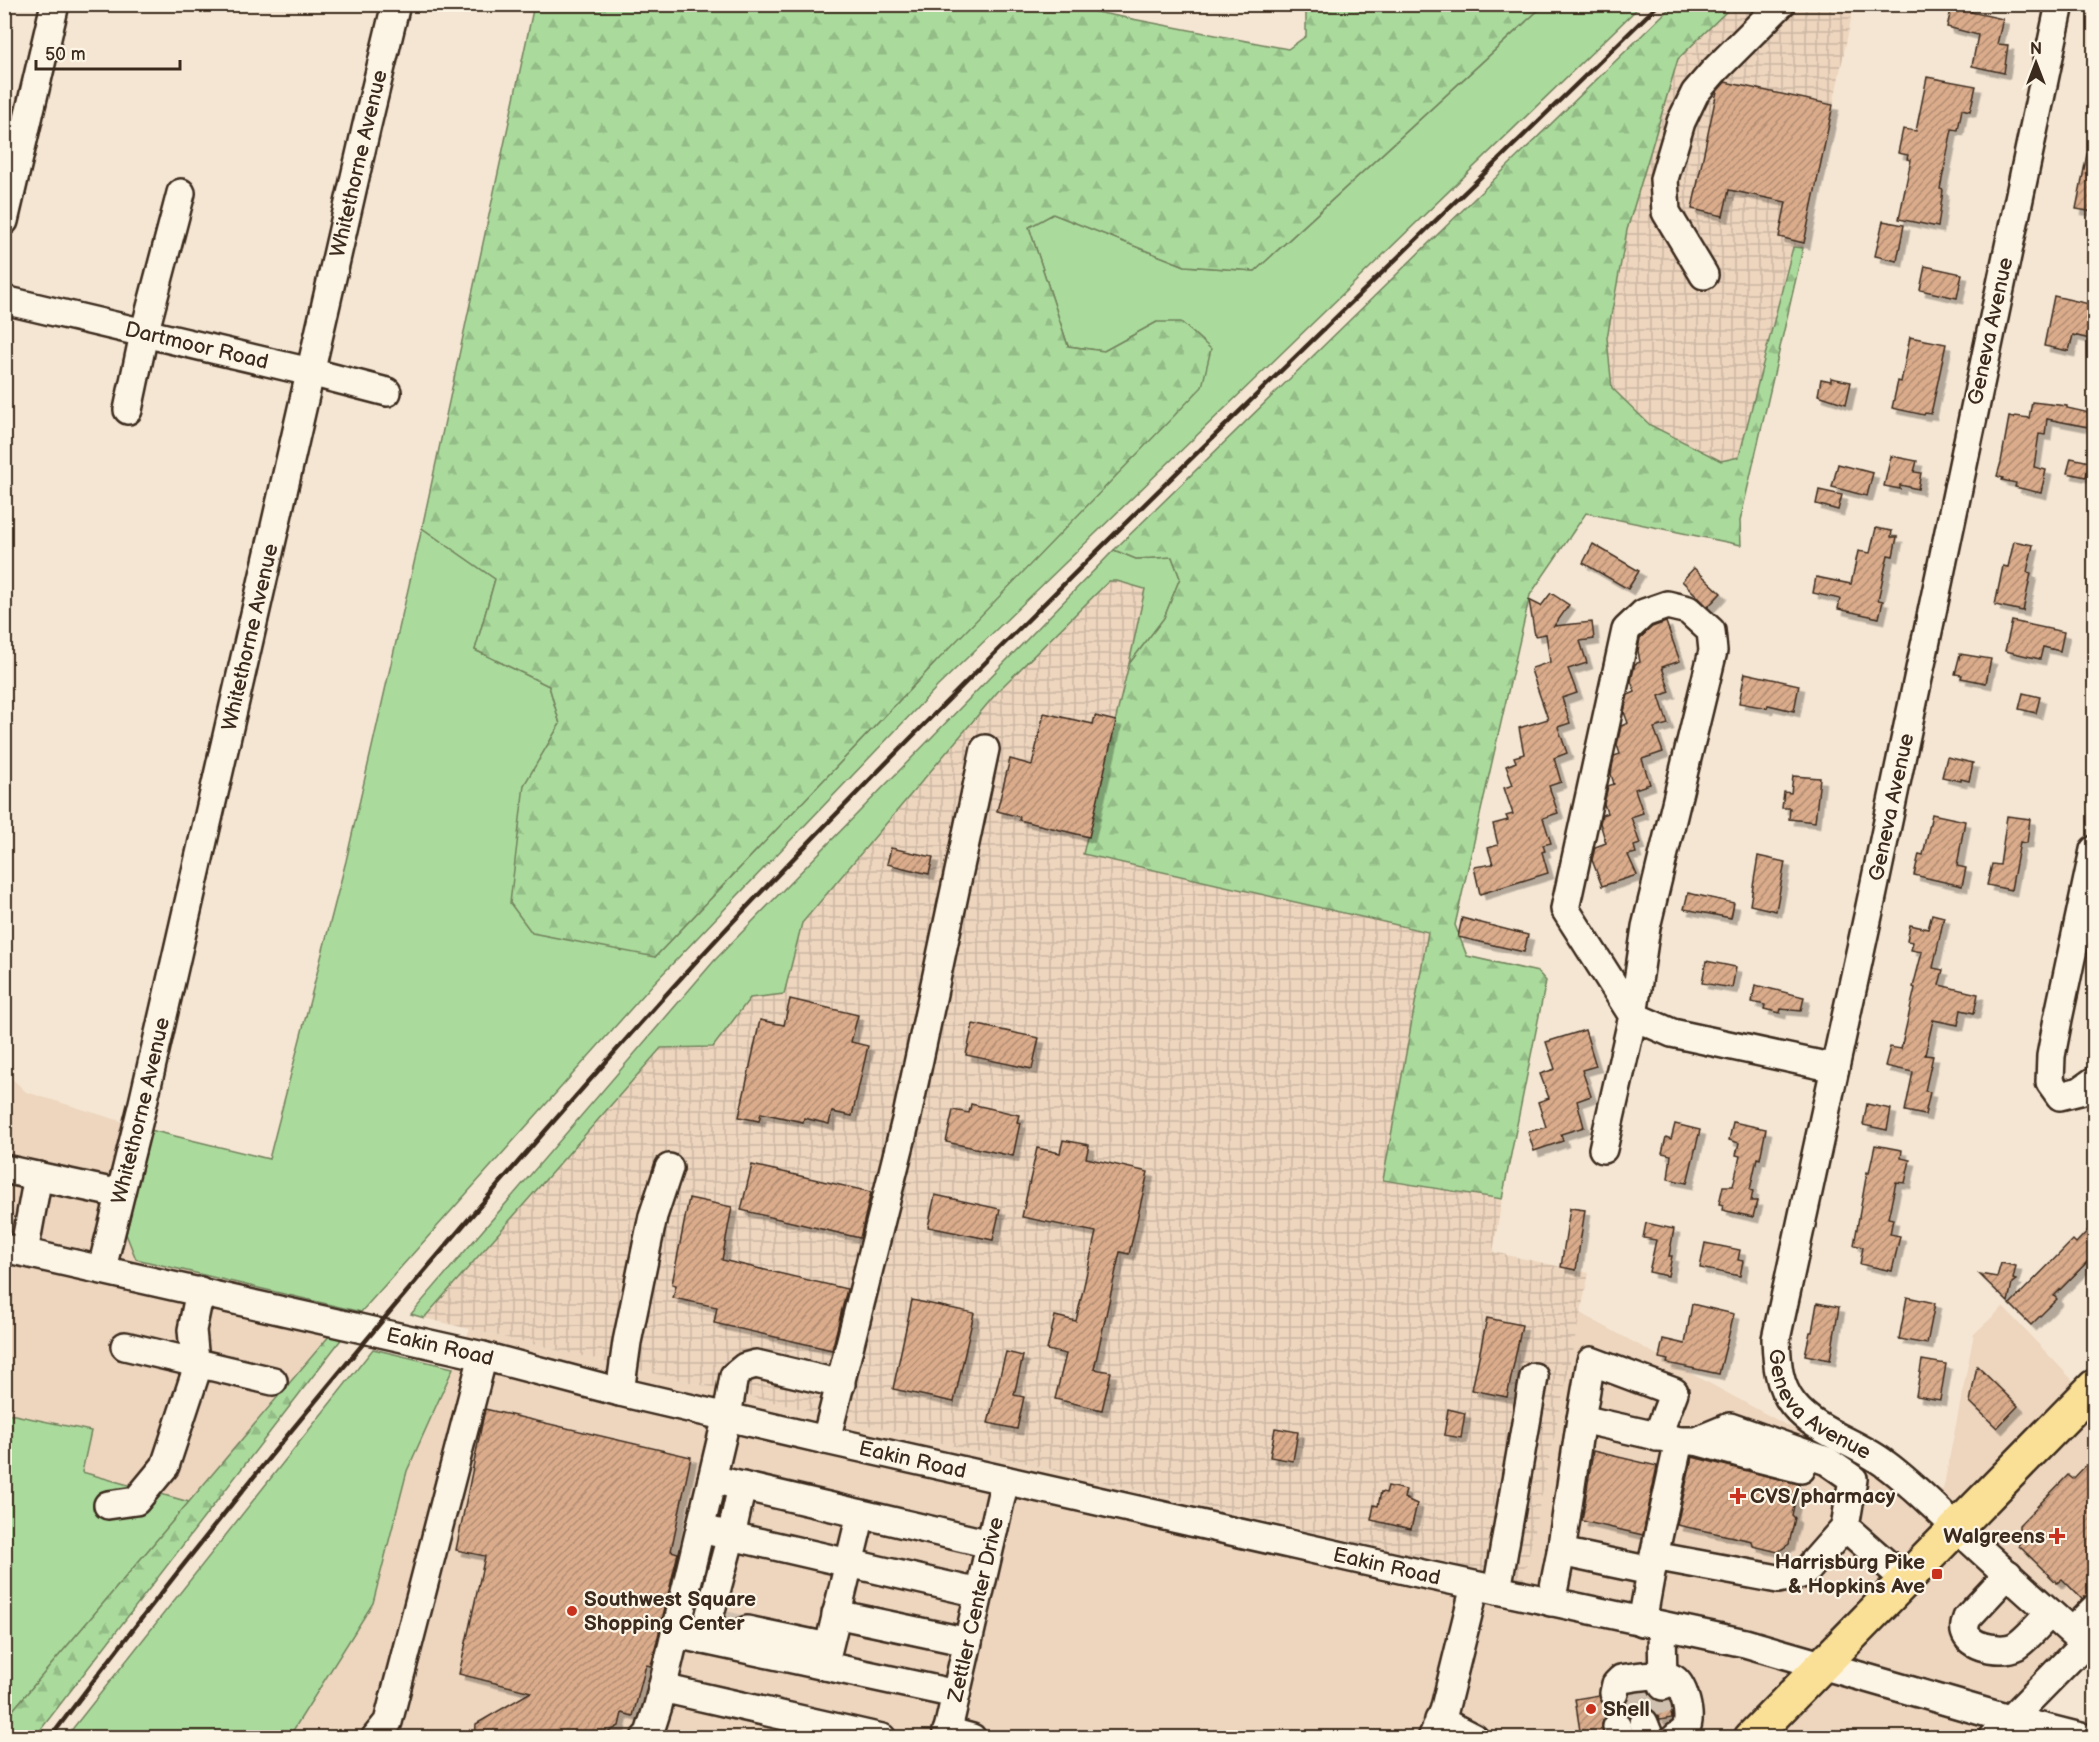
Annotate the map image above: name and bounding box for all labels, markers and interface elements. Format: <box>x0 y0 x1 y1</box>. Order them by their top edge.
scale bar <box>36 33 180 71</box>
north arrow <box>2006 33 2066 93</box>
text: N <box>2030 40 2042 59</box>
text: 50 m <box>45 44 86 65</box>
street label: Whitethorne Avenue <box>325 67 393 259</box>
street label: Geneva Avenue <box>1963 255 2018 407</box>
street label: Dartmoor Road <box>122 317 271 375</box>
street label: Whitethorne Avenue <box>217 541 284 733</box>
street label: Geneva Avenue <box>1864 731 1919 883</box>
street label: Whitethorne Avenue <box>106 1015 175 1207</box>
street label: Eakin Road <box>384 1323 496 1371</box>
street label: Geneva Avenue <box>1763 1348 1875 1465</box>
street label: Eakin Road <box>856 1436 969 1484</box>
place label: CVS/pharmacy <box>1750 1484 1896 1509</box>
marker: CVS/pharmacy <box>1731 1489 1745 1503</box>
street label: Zettler Center Drive <box>942 1515 1009 1705</box>
place label: Walgreens <box>1943 1524 2045 1549</box>
marker: Walgreens <box>2050 1529 2064 1543</box>
street label: Eakin Road <box>1331 1542 1443 1591</box>
place label: Harrisburg Pike & Hopkins Ave <box>1775 1550 1925 1599</box>
marker: Harrisburg Pike & Hopkins Ave <box>1930 1567 1944 1581</box>
place label: Southwest Square Shopping Center <box>584 1587 756 1636</box>
marker: Southwest Square Shopping Center <box>565 1604 579 1618</box>
place label: Shell <box>1603 1697 1650 1722</box>
marker: Shell <box>1584 1702 1598 1716</box>

